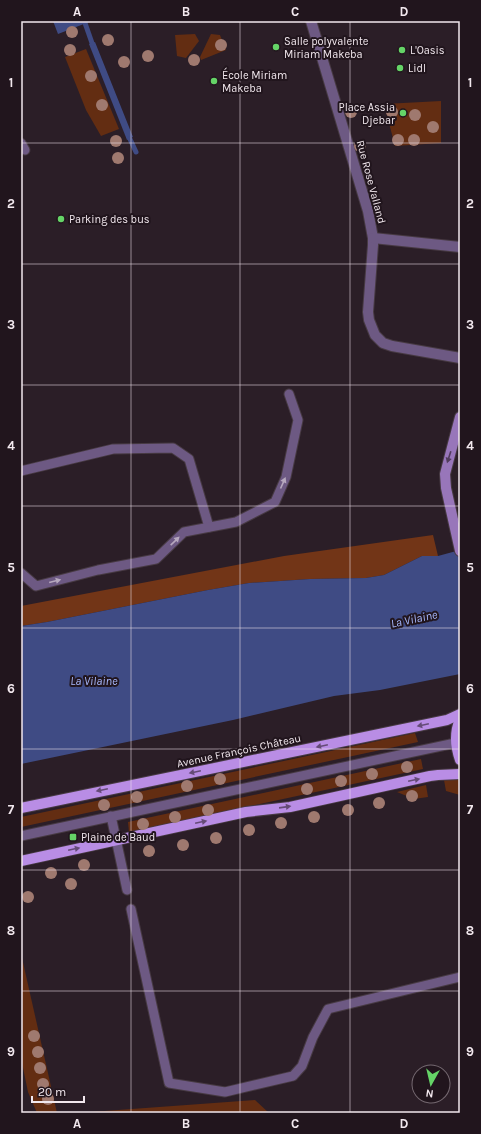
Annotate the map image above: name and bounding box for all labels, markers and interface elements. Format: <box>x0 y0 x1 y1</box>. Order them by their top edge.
text: A <box>73 4 81 19</box>
text: B <box>182 4 190 19</box>
text: C <box>291 4 299 19</box>
text: D <box>400 4 409 19</box>
place label: Salle polyvalente Miriam Makeba <box>284 35 369 61</box>
marker: Salle polyvalente Miriam Makeba <box>271 42 281 52</box>
place label: L'Oasis <box>410 44 445 57</box>
marker: L'Oasis <box>397 45 407 55</box>
place label: Lidl <box>408 62 426 75</box>
marker: Lidl <box>395 63 405 73</box>
place label: École Miriam Makeba <box>222 67 287 95</box>
text: 1 <box>9 75 13 90</box>
text: 1 <box>468 75 472 90</box>
marker: École Miriam Makeba <box>209 76 219 86</box>
place label: Place Assia Djebar <box>339 101 395 127</box>
marker: Place Assia Djebar <box>398 108 408 118</box>
street label: Rue Rose Valland <box>354 139 388 225</box>
text: 2 <box>7 196 15 211</box>
text: 2 <box>466 196 474 211</box>
place label: Parking des bus <box>69 213 150 226</box>
marker: Parking des bus <box>56 214 66 224</box>
text: 3 <box>7 317 15 332</box>
text: 3 <box>466 317 474 332</box>
text: 4 <box>7 438 15 453</box>
text: 4 <box>466 438 474 453</box>
one-way arrow <box>446 452 452 464</box>
one-way arrow <box>280 477 286 489</box>
one-way arrow <box>170 536 180 546</box>
text: 5 <box>7 560 15 575</box>
text: 5 <box>466 560 474 575</box>
one-way arrow <box>48 578 61 584</box>
water label: La Vilaine <box>389 607 439 631</box>
water label: La Vilaine <box>70 674 118 688</box>
text: 6 <box>7 681 15 696</box>
text: 6 <box>466 681 474 696</box>
one-way arrow <box>417 722 429 728</box>
street label: Avenue François Château <box>176 731 302 771</box>
one-way arrow <box>316 744 328 750</box>
one-way arrow <box>189 770 201 776</box>
one-way arrow <box>408 776 420 782</box>
one-way arrow <box>96 788 109 794</box>
text: 7 <box>8 802 15 817</box>
text: 7 <box>467 802 474 817</box>
one-way arrow <box>279 804 291 810</box>
one-way arrow <box>195 818 207 824</box>
place label: Plaine de Baud <box>81 831 155 844</box>
marker: Plaine de Baud <box>68 832 78 842</box>
one-way arrow <box>68 846 80 852</box>
text: 8 <box>7 923 15 938</box>
text: 8 <box>466 923 474 938</box>
text: 9 <box>7 1044 15 1059</box>
text: 9 <box>466 1044 474 1059</box>
north arrow <box>411 1064 451 1104</box>
scale bar <box>32 1078 84 1104</box>
text: 20 m <box>38 1085 66 1099</box>
text: N <box>425 1086 434 1100</box>
text: A <box>73 1116 81 1131</box>
text: B <box>182 1116 190 1131</box>
text: C <box>291 1116 299 1131</box>
text: D <box>400 1116 409 1131</box>

